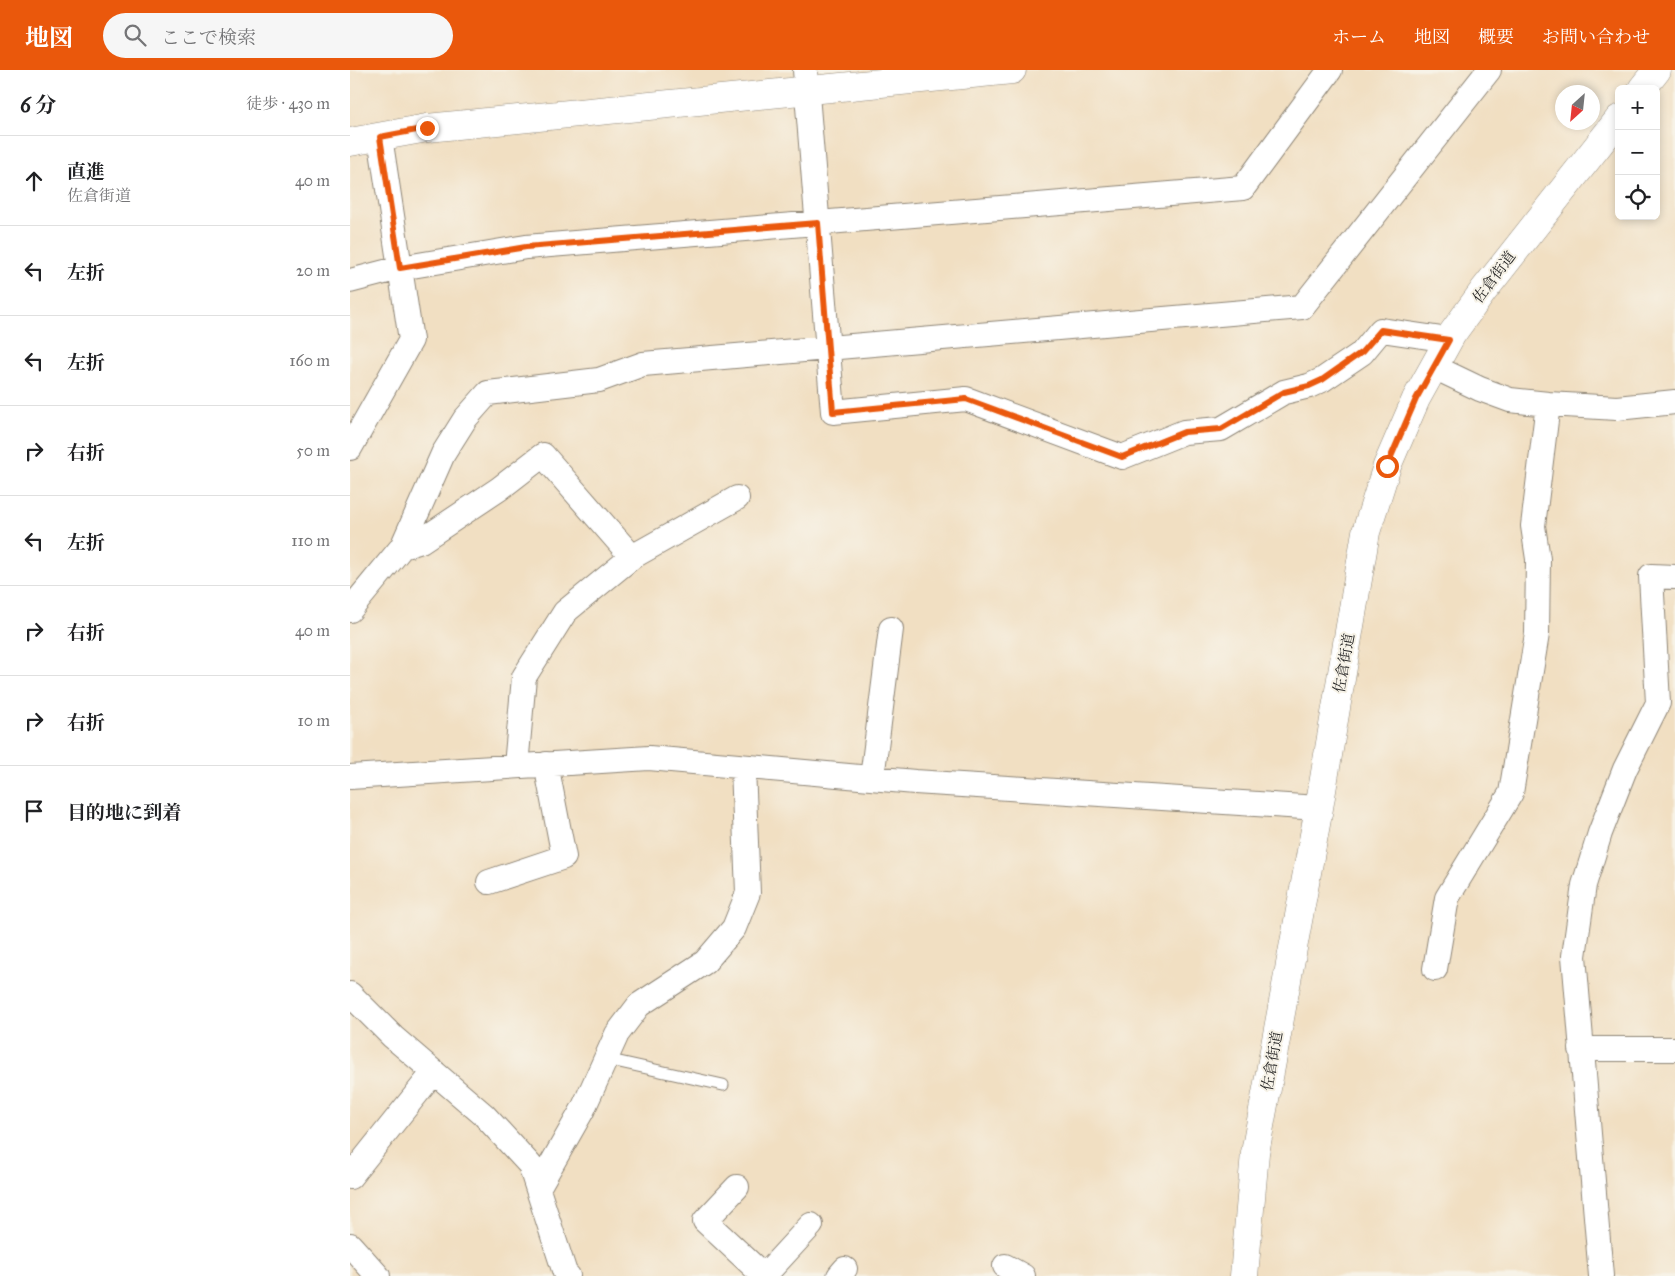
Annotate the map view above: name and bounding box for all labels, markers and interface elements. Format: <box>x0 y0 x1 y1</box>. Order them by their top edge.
search box <box>103 13 453 58</box>
icon: search <box>121 21 149 49</box>
text: 地図 <box>25 23 73 53</box>
text: ここで検索 <box>161 26 256 49</box>
text: ホーム <box>1332 26 1386 48</box>
text: 地図 <box>1414 26 1450 48</box>
text: 概要 <box>1478 26 1514 48</box>
text: お問い合わせ <box>1542 26 1650 48</box>
north arrow <box>1555 85 1600 130</box>
map controls <box>1615 85 1660 220</box>
button: + <box>1615 85 1660 130</box>
text: 6 分 <box>20 92 56 118</box>
text: 徒歩 · 430 m <box>246 94 330 113</box>
route end <box>416 117 439 140</box>
button: − <box>1615 130 1660 175</box>
text: 直進 <box>67 160 105 183</box>
icon: ahead <box>20 167 48 195</box>
text: 40 m <box>295 171 330 190</box>
button: locate <box>1615 175 1660 220</box>
text: 佐倉街道 <box>67 186 131 205</box>
street label: 佐倉街道 <box>1469 248 1519 306</box>
icon: left <box>20 257 48 285</box>
text: 左折 <box>67 261 105 284</box>
text: 20 m <box>296 261 330 280</box>
icon: left <box>20 347 48 375</box>
text: 左折 <box>67 351 105 374</box>
text: 160 m <box>289 351 330 370</box>
icon: right <box>20 437 48 465</box>
text: 右折 <box>67 441 105 464</box>
text: 50 m <box>296 441 330 460</box>
route start <box>1376 455 1399 478</box>
icon: left <box>20 527 48 555</box>
text: 左折 <box>67 531 105 554</box>
text: 110 m <box>291 531 330 550</box>
icon: right <box>20 617 48 645</box>
text: 右折 <box>67 621 105 644</box>
text: 40 m <box>295 621 330 640</box>
street label: 佐倉街道 <box>1330 632 1358 694</box>
icon: right <box>20 707 48 735</box>
text: 右折 <box>67 711 105 734</box>
text: 10 m <box>298 711 330 730</box>
icon: arrive <box>20 797 48 825</box>
text: 目的地に到着 <box>67 801 181 824</box>
street label: 佐倉街道 <box>1258 1030 1286 1092</box>

